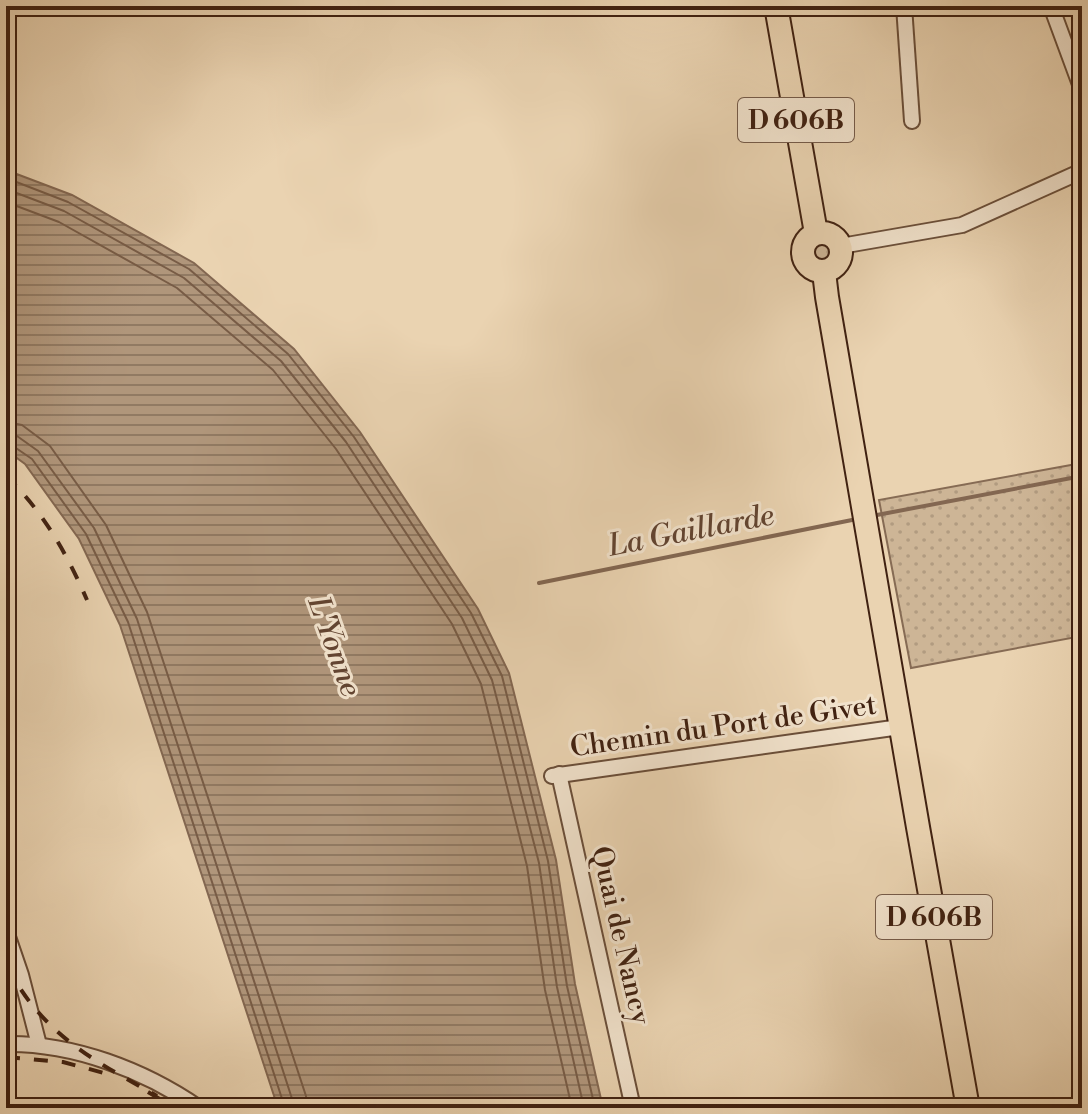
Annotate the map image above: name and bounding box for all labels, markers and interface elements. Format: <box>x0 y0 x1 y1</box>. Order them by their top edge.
road number: D 606B <box>738 98 854 142</box>
water label: La Gaillarde <box>604 496 777 566</box>
water label: L'Yonne <box>298 590 370 702</box>
street label: Chemin du Port de Givet <box>568 688 879 765</box>
street label: Quai de Nancy <box>583 843 658 1028</box>
road number: D 606B <box>876 895 992 939</box>

